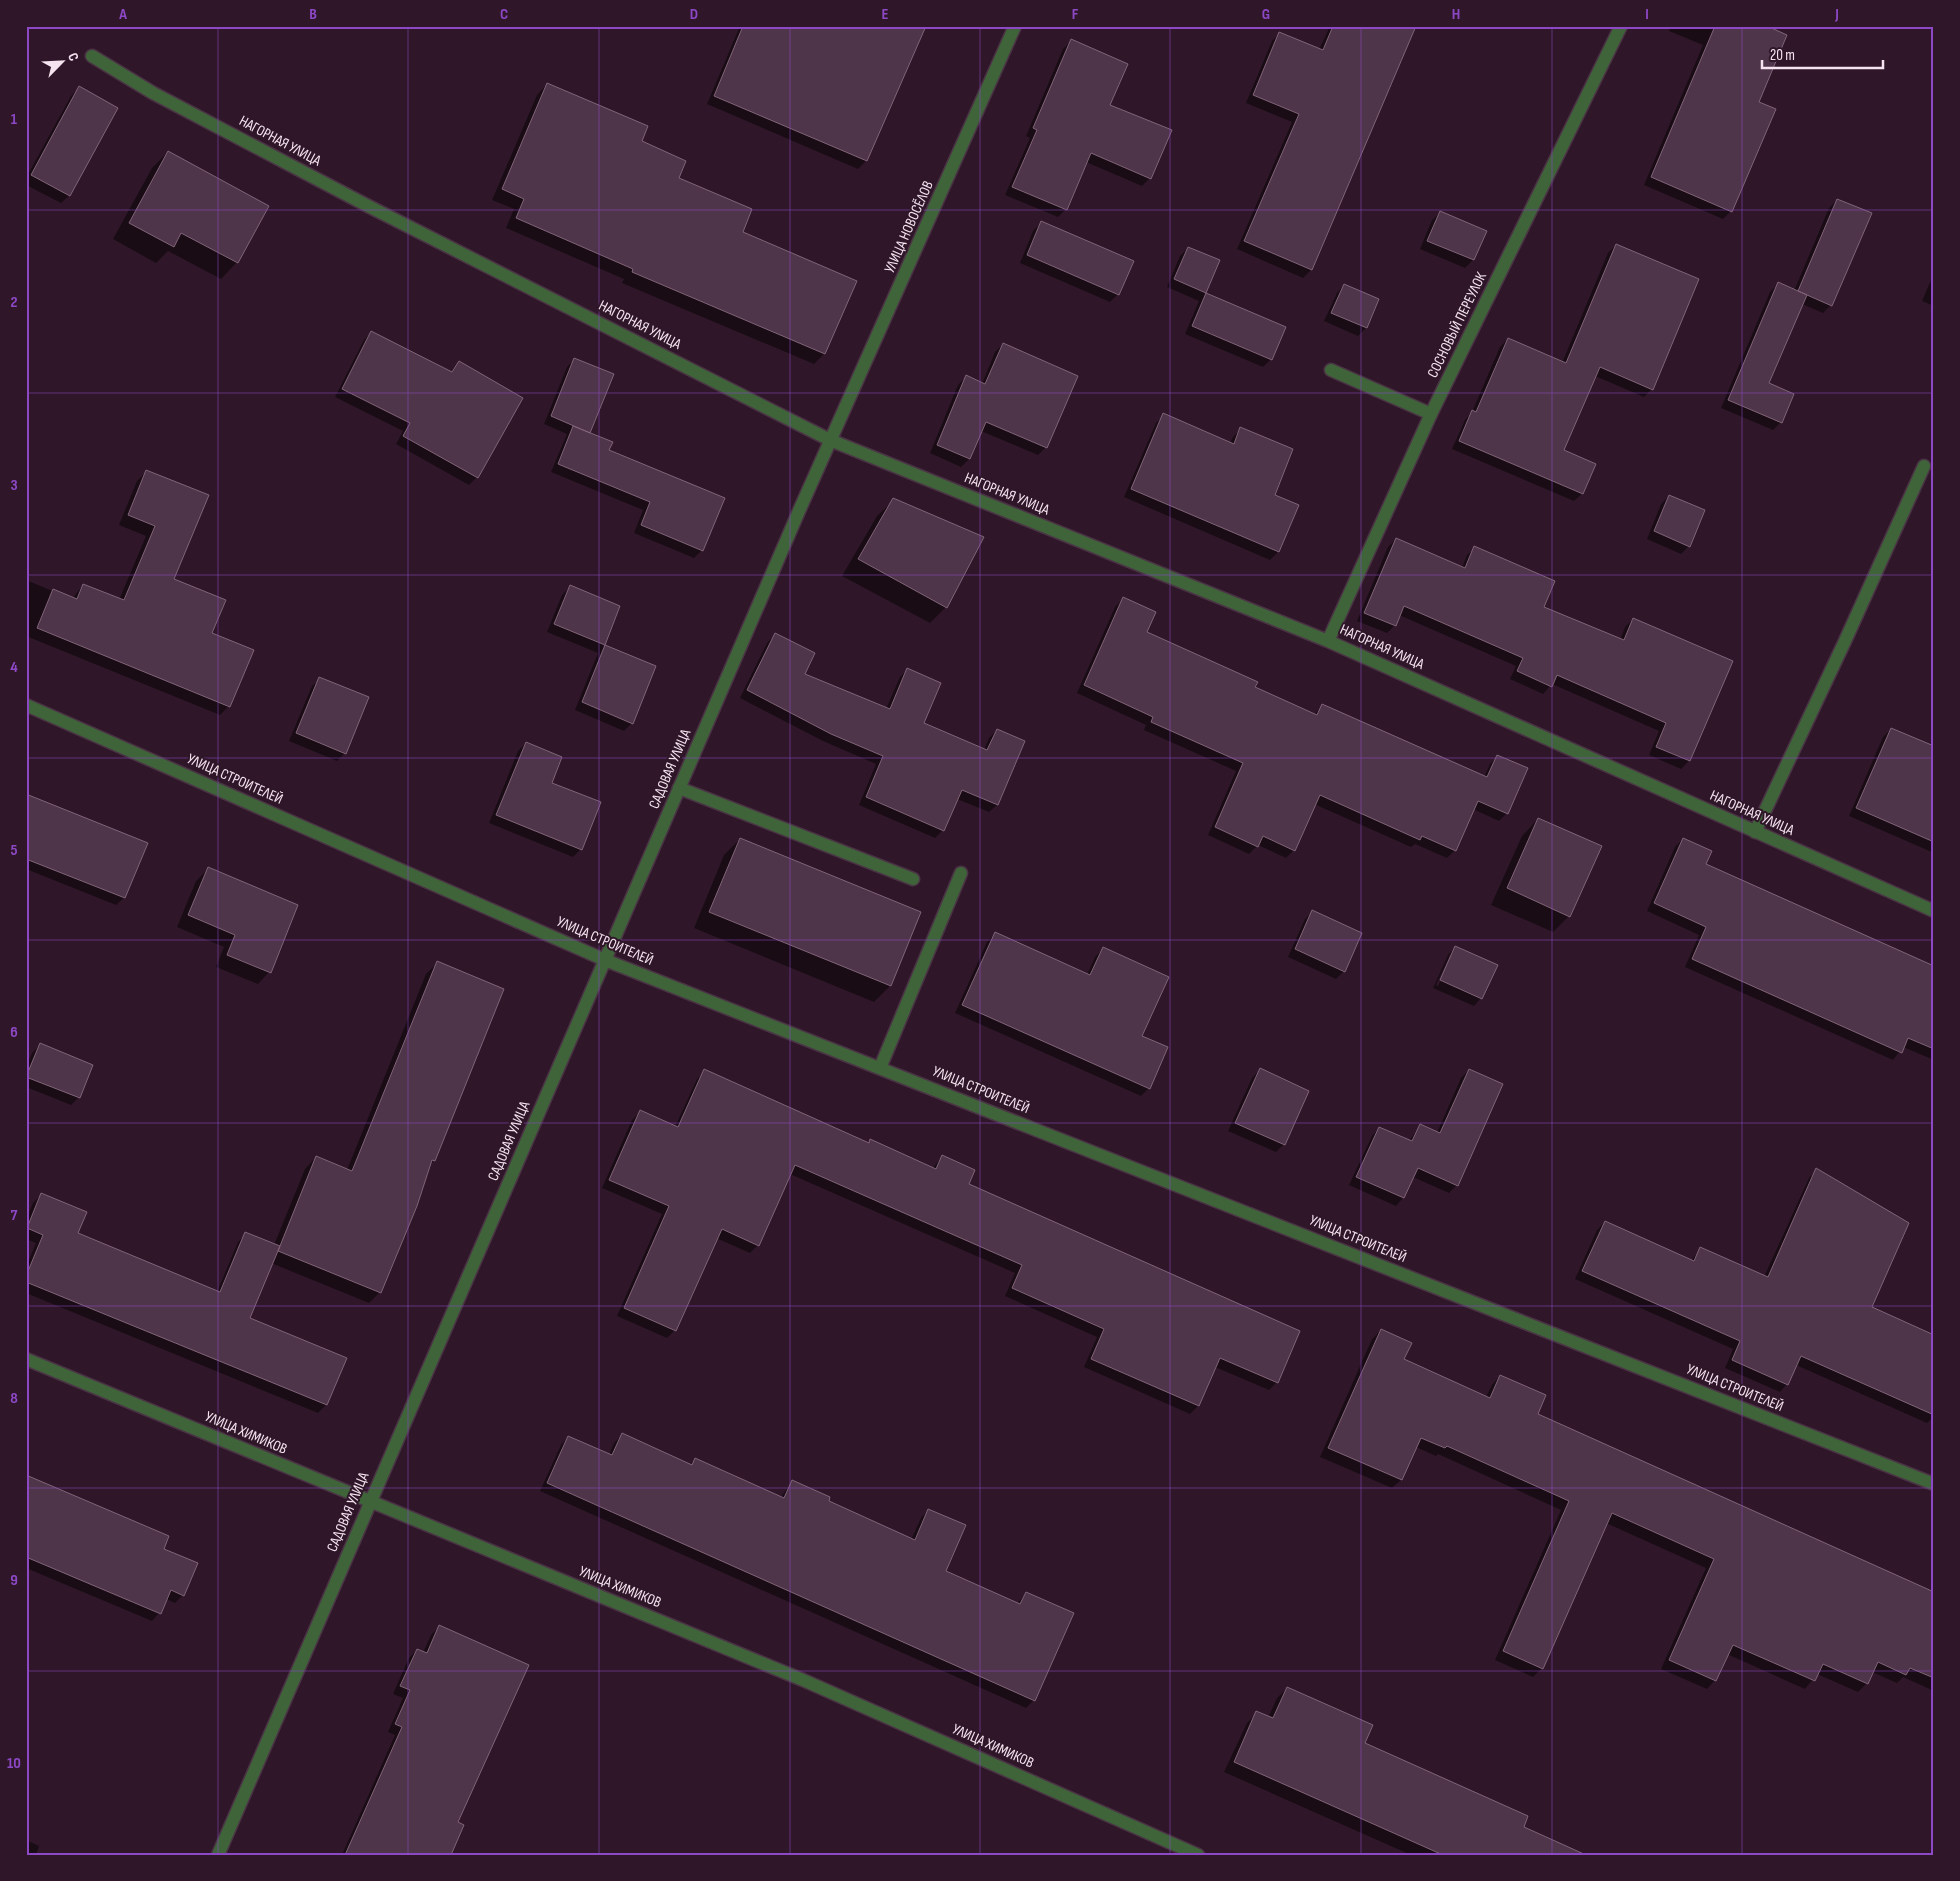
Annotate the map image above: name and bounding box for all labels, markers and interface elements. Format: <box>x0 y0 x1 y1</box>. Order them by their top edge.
text: A <box>118 5 127 24</box>
text: B <box>309 5 317 24</box>
text: C <box>500 5 508 24</box>
text: D <box>690 5 698 24</box>
text: E <box>882 5 889 24</box>
text: F <box>1072 5 1079 24</box>
text: G <box>1262 5 1270 24</box>
text: H <box>1452 5 1460 24</box>
text: I <box>1645 5 1649 24</box>
text: J <box>1834 5 1839 24</box>
north arrow <box>38 38 88 88</box>
scale bar <box>1762 38 1884 70</box>
text: 20 m <box>1770 46 1795 65</box>
text: С <box>64 50 83 64</box>
text: 1 <box>11 110 18 129</box>
street label: НАГОРНАЯ УЛИЦА <box>236 111 325 171</box>
street label: УЛИЦА НОВОСЁЛОВ <box>880 178 938 276</box>
street label: СОСНОВЫЙ ПЕРЕУЛОК <box>1423 269 1491 381</box>
text: 2 <box>10 293 18 312</box>
street label: НАГОРНАЯ УЛИЦА <box>596 296 685 354</box>
street label: НАГОРНАЯ УЛИЦА <box>962 468 1053 520</box>
text: 3 <box>10 476 18 495</box>
street label: НАГОРНАЯ УЛИЦА <box>1337 620 1427 674</box>
text: 4 <box>10 658 18 677</box>
street label: САДОВАЯ УЛИЦА <box>645 726 696 812</box>
street label: УЛИЦА СТРОИТЕЛЕЙ <box>184 749 286 809</box>
street label: НАГОРНАЯ УЛИЦА <box>1707 786 1797 840</box>
text: 5 <box>10 841 18 860</box>
street label: УЛИЦА СТРОИТЕЛЕЙ <box>554 912 656 970</box>
text: 6 <box>10 1023 18 1042</box>
street label: УЛИЦА СТРОИТЕЛЕЙ <box>930 1062 1032 1118</box>
street label: САДОВАЯ УЛИЦА <box>484 1098 535 1184</box>
text: 7 <box>11 1206 18 1225</box>
street label: УЛИЦА СТРОИТЕЛЕЙ <box>1307 1211 1409 1267</box>
street label: УЛИЦА СТРОИТЕЛЕЙ <box>1684 1360 1786 1416</box>
text: 8 <box>10 1389 18 1408</box>
street label: УЛИЦА ХИМИКОВ <box>202 1407 290 1459</box>
street label: САДОВАЯ УЛИЦА <box>323 1469 374 1555</box>
street label: УЛИЦА ХИМИКОВ <box>576 1562 664 1612</box>
text: 9 <box>10 1571 18 1590</box>
street label: УЛИЦА ХИМИКОВ <box>949 1720 1037 1773</box>
text: 10 <box>7 1754 21 1773</box>

